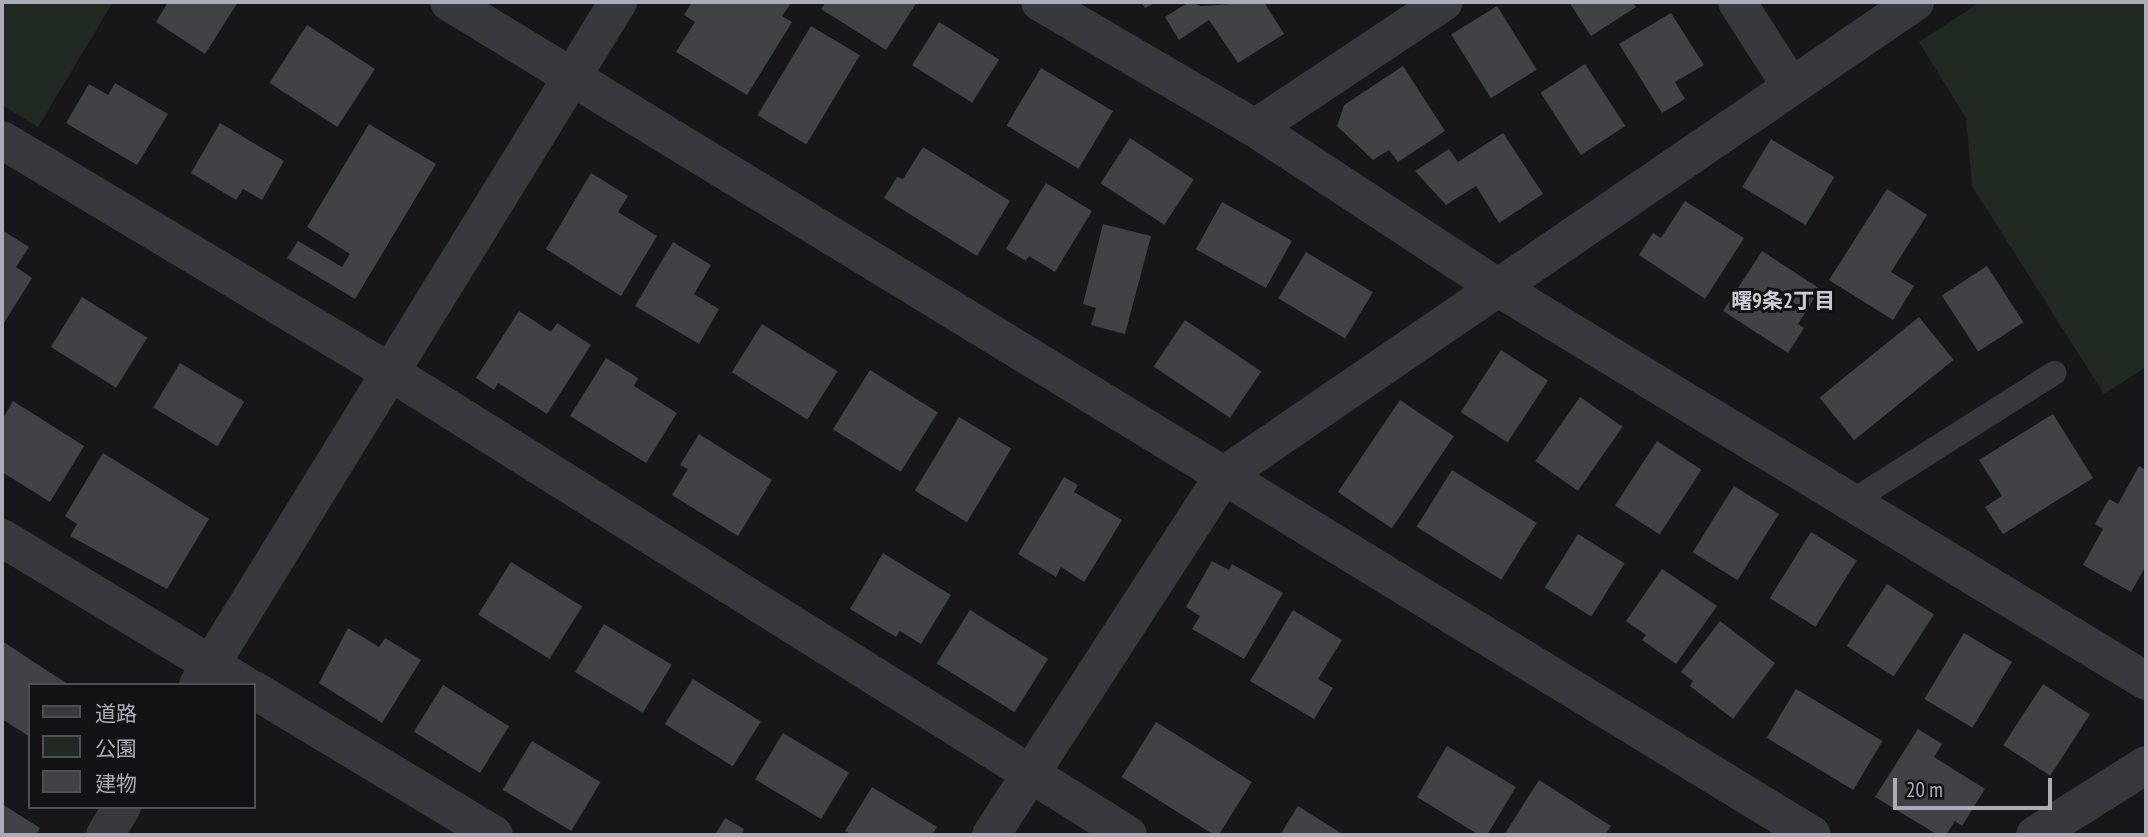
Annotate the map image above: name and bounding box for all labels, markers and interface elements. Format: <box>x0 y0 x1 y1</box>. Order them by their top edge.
district label: 曙9条2丁目 <box>1731 288 1835 314</box>
legend <box>28 683 256 809</box>
text: 道路 <box>95 700 137 727</box>
text: 公園 <box>95 735 137 762</box>
scale bar <box>1896 764 2055 808</box>
text: 建物 <box>95 770 137 797</box>
text: 20 m <box>1906 776 1943 803</box>

